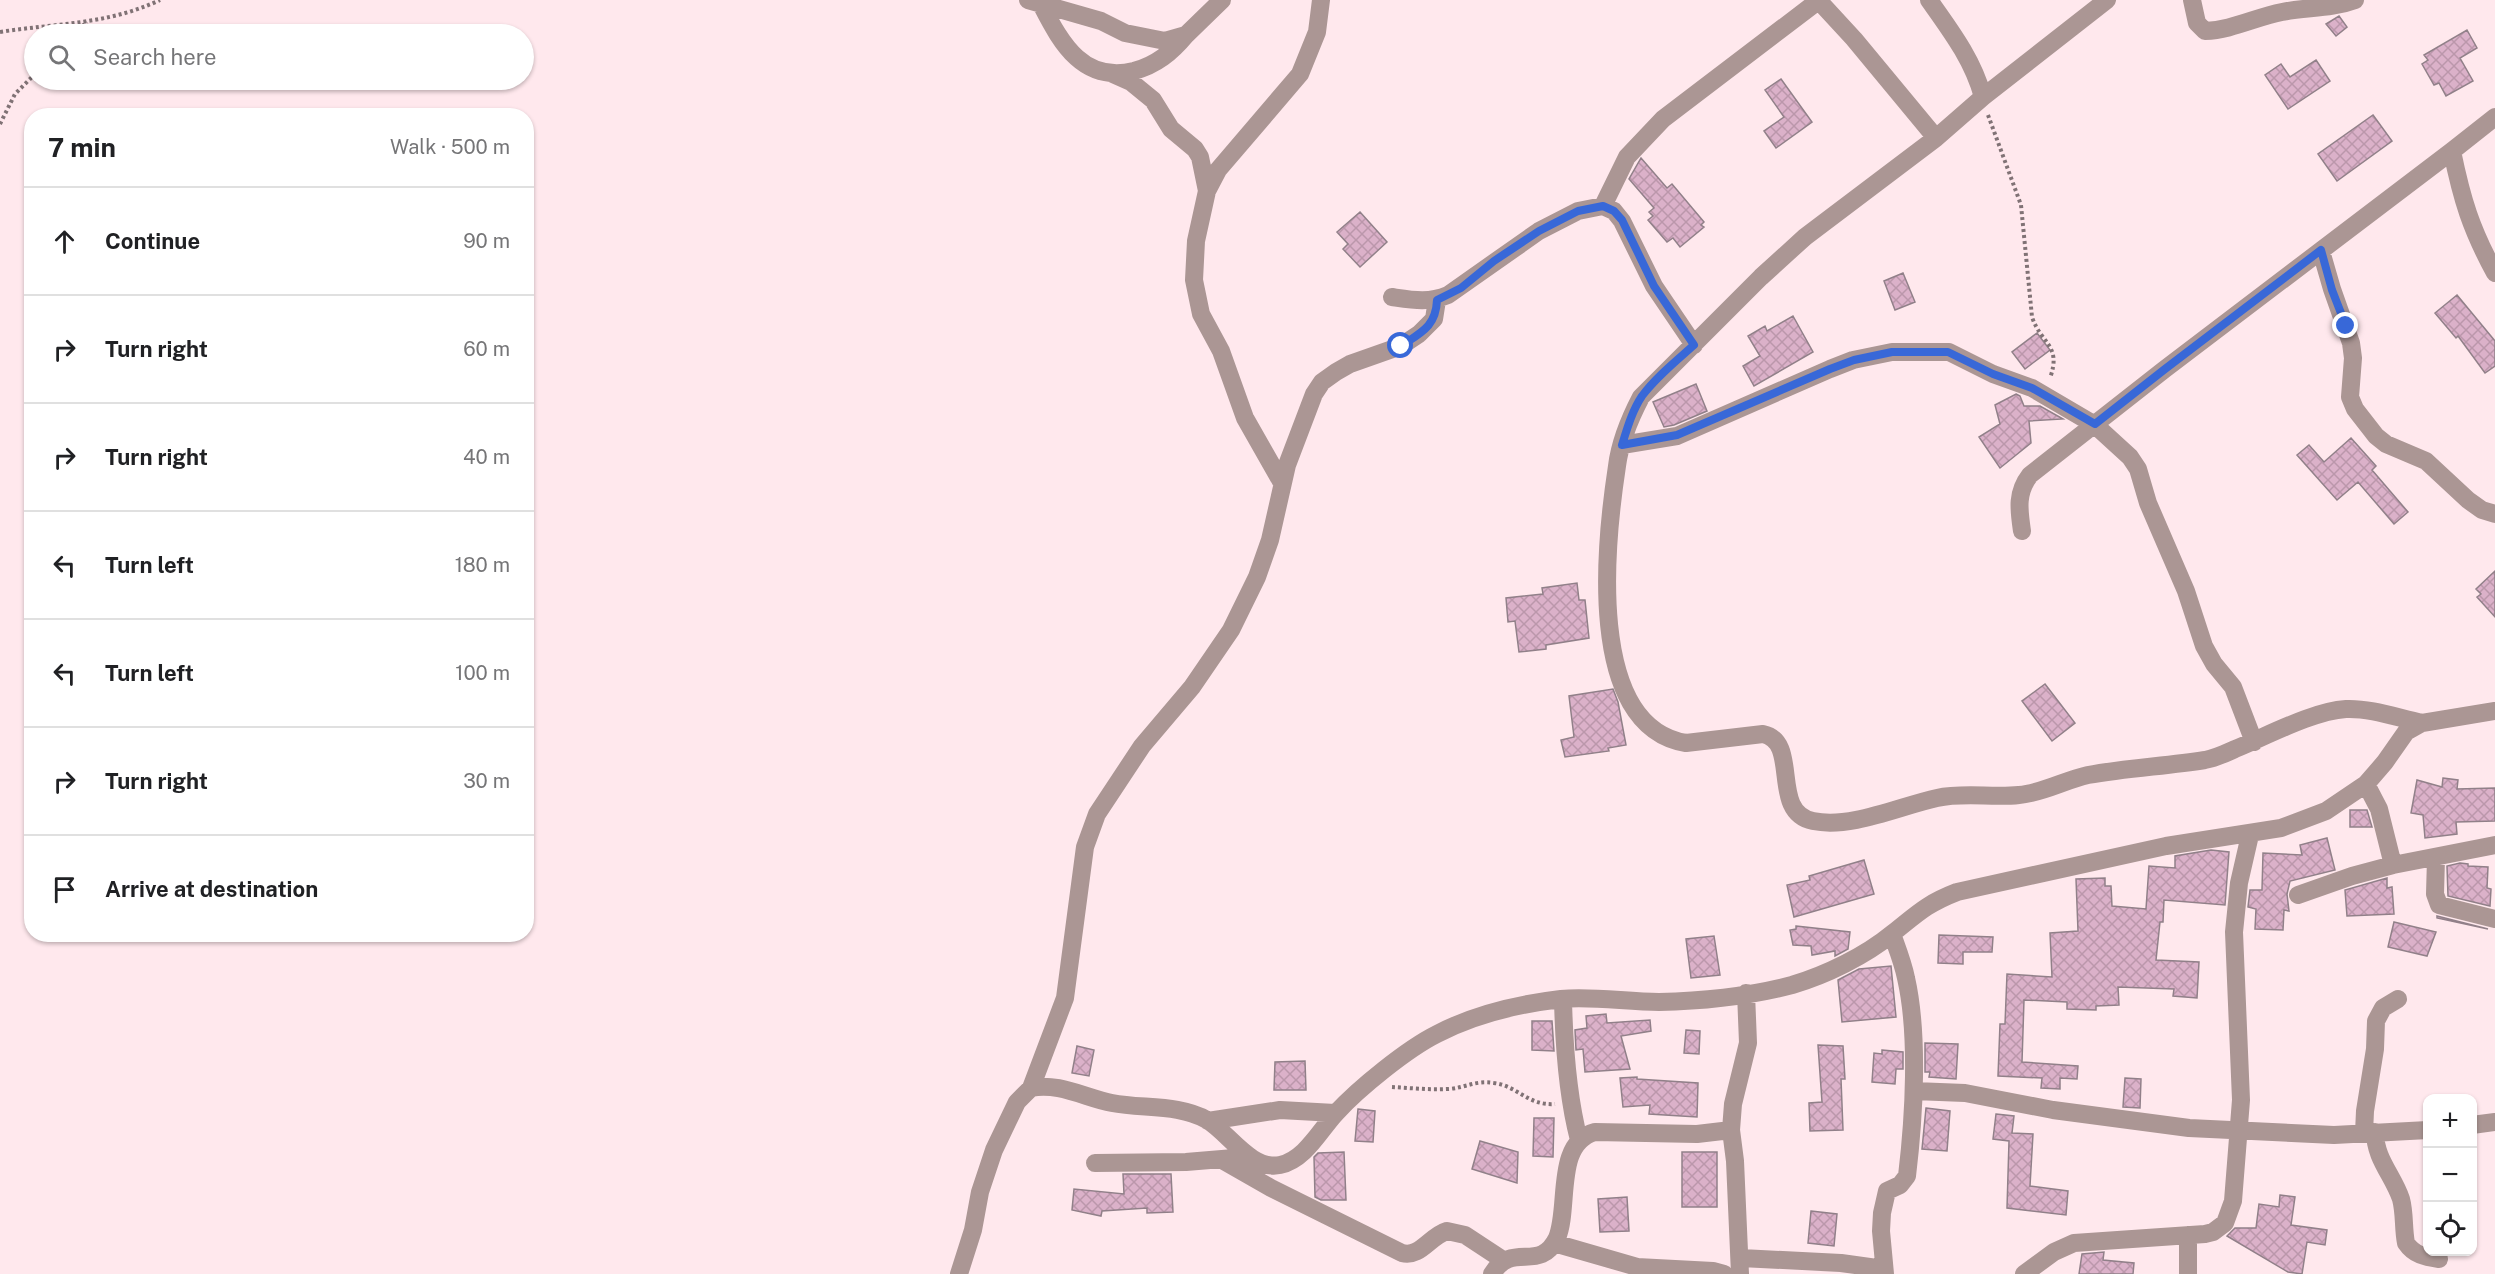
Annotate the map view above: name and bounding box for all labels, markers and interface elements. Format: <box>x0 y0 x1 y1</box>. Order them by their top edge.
search box <box>24 24 534 90</box>
icon: search <box>45 41 78 74</box>
text: Search here <box>93 44 217 70</box>
text: 7 min <box>48 132 116 163</box>
text: Walk · 500 m <box>390 135 510 159</box>
icon: ahead <box>48 225 81 258</box>
text: Continue <box>105 228 200 254</box>
text: 90 m <box>463 229 510 253</box>
route end <box>2332 312 2358 338</box>
route start <box>1387 332 1413 358</box>
icon: right <box>48 333 81 366</box>
text: Turn right <box>105 336 208 362</box>
text: 60 m <box>463 337 510 361</box>
icon: right <box>48 441 81 474</box>
text: Turn right <box>105 444 208 470</box>
text: 40 m <box>463 445 510 469</box>
icon: left <box>48 549 81 582</box>
text: Turn left <box>105 552 194 578</box>
text: 180 m <box>455 553 510 577</box>
icon: left <box>48 657 81 690</box>
text: Turn left <box>105 660 194 686</box>
text: 100 m <box>455 661 510 685</box>
icon: right <box>48 765 81 798</box>
text: Turn right <box>105 768 208 794</box>
text: 30 m <box>463 769 510 793</box>
icon: arrive <box>48 873 81 906</box>
text: Arrive at destination <box>105 876 318 902</box>
map controls <box>2423 1094 2477 1256</box>
button: + <box>2423 1094 2477 1148</box>
button: − <box>2423 1148 2477 1202</box>
button: locate <box>2423 1202 2477 1256</box>

